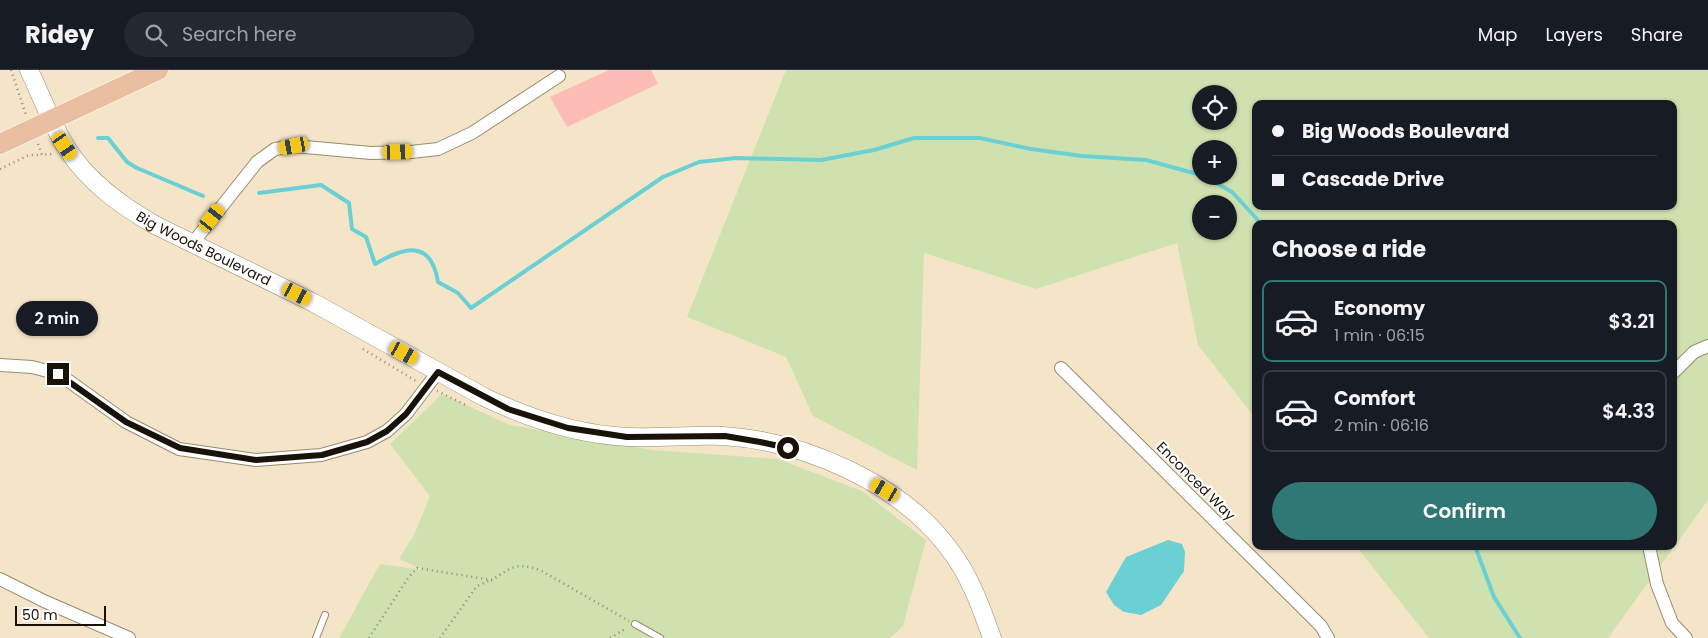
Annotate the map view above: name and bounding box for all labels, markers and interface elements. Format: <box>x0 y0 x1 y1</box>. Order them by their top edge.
search box <box>124 12 474 57</box>
text: Ridey <box>25 18 94 51</box>
icon: search <box>142 21 170 49</box>
text: Search here <box>182 21 296 48</box>
text: Map <box>1478 22 1518 47</box>
text: Layers <box>1546 22 1603 47</box>
text: Share <box>1631 22 1683 47</box>
map controls <box>1192 85 1237 240</box>
button: locate <box>1192 85 1237 130</box>
text: Big Woods Boulevard <box>1302 118 1509 145</box>
car <box>50 129 79 163</box>
car <box>277 136 310 156</box>
button: + <box>1192 140 1237 185</box>
car <box>382 144 413 160</box>
text: Cascade Drive <box>1302 166 1444 193</box>
button: − <box>1192 195 1237 240</box>
car <box>196 202 227 234</box>
street label: Big Woods Boulevard <box>132 206 274 290</box>
text: Choose a ride <box>1272 234 1426 265</box>
car <box>280 281 313 307</box>
text: Economy <box>1334 295 1425 322</box>
icon: car <box>1274 299 1319 344</box>
callout: 2 min <box>17 302 99 336</box>
text: 2 min <box>35 307 79 330</box>
text: $3.21 <box>1608 308 1655 335</box>
text: 1 min · 06:15 <box>1334 324 1425 347</box>
car <box>387 339 420 367</box>
route end <box>47 363 69 385</box>
text: Comfort <box>1334 385 1416 412</box>
icon: car <box>1274 389 1319 434</box>
text: $4.33 <box>1602 398 1655 425</box>
text: 2 min · 06:16 <box>1334 414 1429 437</box>
route start <box>777 437 799 459</box>
street label: Enconced Way <box>1152 437 1240 525</box>
car <box>868 476 901 504</box>
button: Confirm <box>1272 482 1657 540</box>
scale bar <box>15 603 106 626</box>
text: 50 m <box>22 605 58 625</box>

